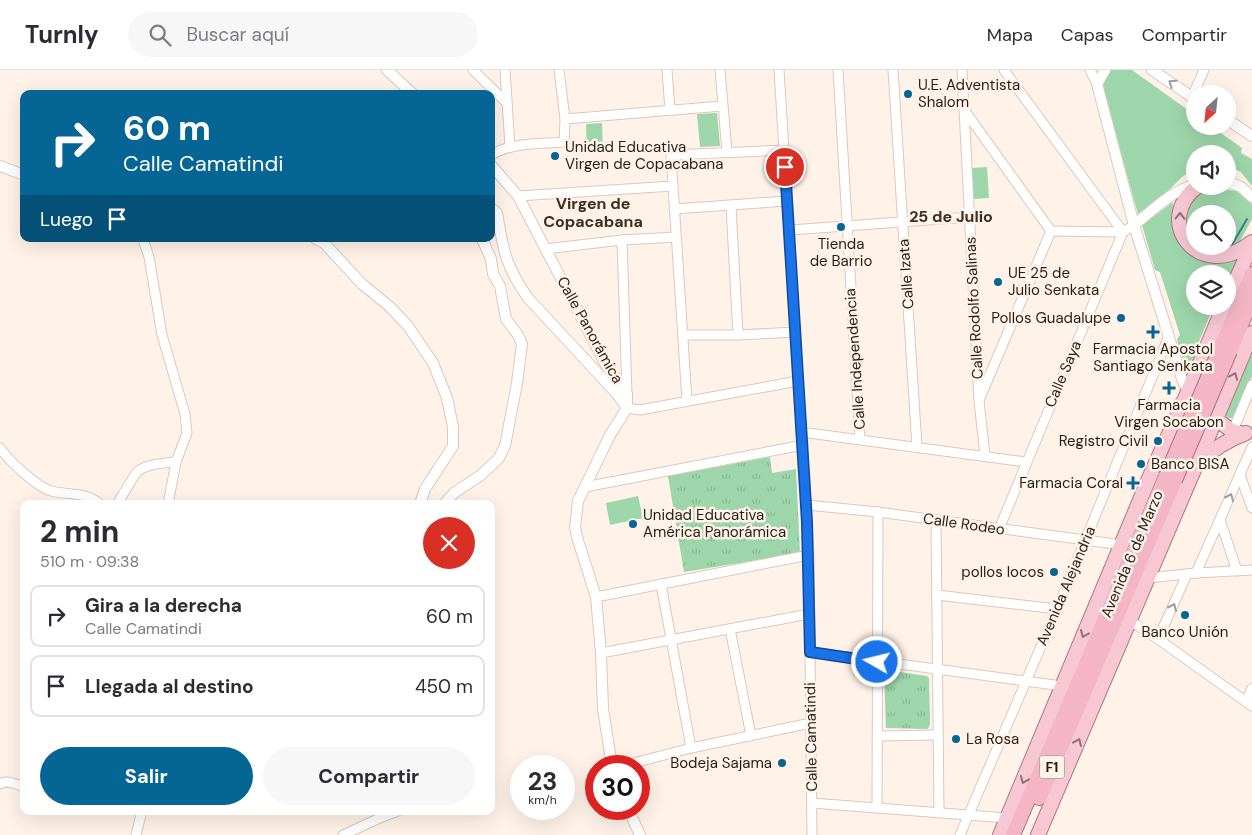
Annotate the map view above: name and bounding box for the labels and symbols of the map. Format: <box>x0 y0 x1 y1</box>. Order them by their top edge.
place label: U.E. Adventista Shalom <box>918 75 1020 112</box>
one-way arrow <box>1168 80 1177 90</box>
north arrow <box>1186 85 1236 135</box>
marker: U.E. Adventista Shalom <box>902 88 914 100</box>
place label: Unidad Educativa Virgen de Copacabana <box>565 137 723 174</box>
pin <box>764 146 806 188</box>
marker: Unidad Educativa Virgen de Copacabana <box>549 150 561 162</box>
district label: Virgen de Copacabana <box>543 193 643 232</box>
district label: 25 de Julio <box>909 206 993 227</box>
one-way arrow <box>1175 212 1185 220</box>
marker: Tienda de Barrio <box>835 221 847 233</box>
place label: Tienda de Barrio <box>810 234 872 271</box>
street label: Calle Rodolfo Salinas <box>960 236 988 380</box>
street label: Calle Izata <box>894 238 918 310</box>
place label: UE 25 de Julio Senkata <box>1008 263 1099 300</box>
street label: Calle Panorámica <box>552 273 628 387</box>
marker: UE 25 de Julio Senkata <box>992 276 1004 288</box>
street label: Calle Independencia <box>840 288 870 430</box>
place label: Pollos Guadalupe <box>991 308 1111 328</box>
marker: Pollos Guadalupe <box>1115 312 1127 324</box>
marker: Farmacia Apostol Santiago Senkata <box>1147 326 1159 338</box>
street label: Calle Saya <box>1040 338 1086 410</box>
place label: Farmacia Apostol Santiago Senkata <box>1093 339 1213 376</box>
one-way arrow <box>1227 372 1238 381</box>
marker: Farmacia Virgen Socabon <box>1163 382 1175 394</box>
place label: Farmacia Virgen Socabon <box>1114 395 1224 432</box>
place label: Registro Civil <box>1059 431 1148 451</box>
marker: Registro Civil <box>1152 435 1164 447</box>
place label: Banco BISA <box>1151 454 1230 474</box>
marker: Banco BISA <box>1135 458 1147 470</box>
place label: Farmacia Coral <box>1019 473 1123 493</box>
marker: Farmacia Coral <box>1127 477 1139 489</box>
street label: Avenida 6 de Marzo <box>1096 487 1168 621</box>
one-way arrow <box>1224 493 1235 502</box>
place label: Unidad Educativa América Panorámica <box>643 505 786 542</box>
street label: Calle Rodeo <box>922 508 1006 540</box>
marker: Unidad Educativa América Panorámica <box>627 518 639 530</box>
street label: Avenida Alejandria <box>1032 523 1100 649</box>
place label: pollos locos <box>961 562 1044 582</box>
marker: pollos locos <box>1048 566 1060 578</box>
one-way arrow <box>1166 603 1177 612</box>
marker: Banco Unión <box>1179 609 1191 621</box>
place label: Banco Unión <box>1142 622 1228 642</box>
one-way arrow <box>1080 629 1091 638</box>
position arrow <box>850 635 902 687</box>
street label: Calle Camatindi <box>800 682 822 792</box>
place label: La Rosa <box>966 729 1019 749</box>
marker: La Rosa <box>950 733 962 745</box>
one-way arrow <box>1071 738 1082 747</box>
place label: Bodeja Sajama <box>670 753 772 773</box>
speed limit sign: 30 <box>585 755 650 820</box>
road number: F1 <box>1040 756 1064 779</box>
marker: Bodeja Sajama <box>776 757 788 769</box>
one-way arrow <box>1019 775 1029 783</box>

